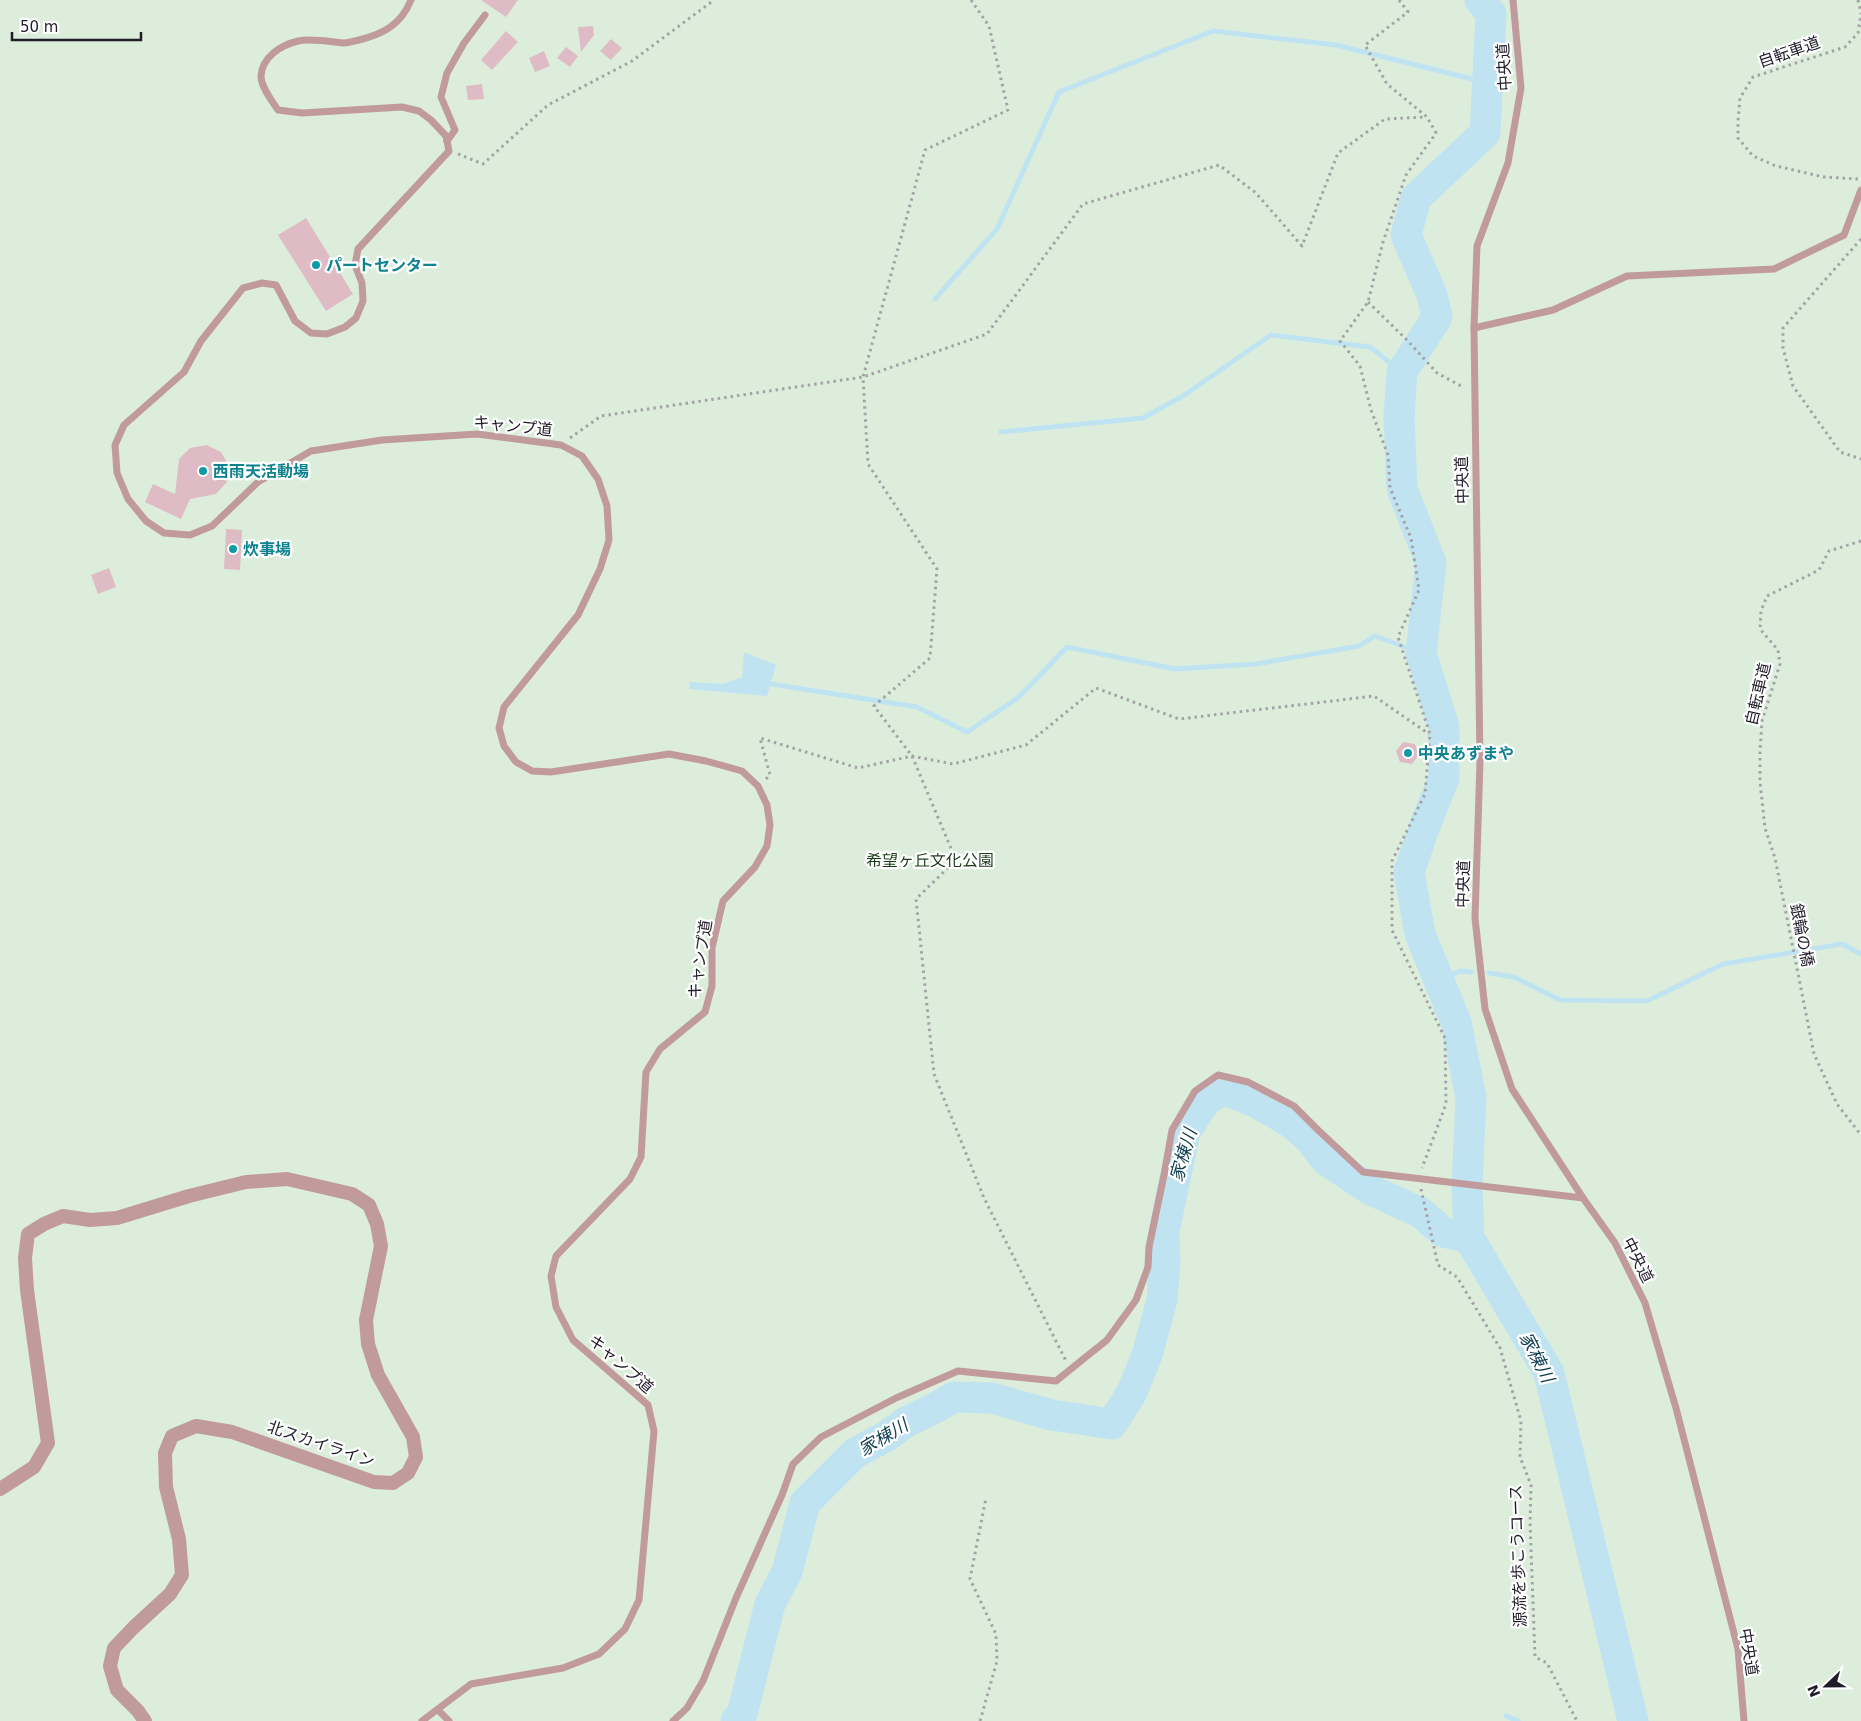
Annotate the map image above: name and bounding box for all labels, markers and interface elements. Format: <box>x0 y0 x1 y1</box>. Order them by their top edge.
scale bar <box>12 10 141 42</box>
text: 50 m <box>20 18 58 36</box>
street label: 自転車道 <box>1756 33 1822 71</box>
street label: 中央道 <box>1493 43 1515 91</box>
place label: パートセンター <box>326 256 438 275</box>
marker: パートセンター <box>310 259 322 271</box>
street label: キャンプ道 <box>472 412 554 440</box>
street label: 中央道 <box>1452 456 1472 504</box>
place label: 西雨天活動場 <box>213 462 309 481</box>
marker: 西雨天活動場 <box>197 465 209 477</box>
place label: 炊事場 <box>243 540 291 559</box>
marker: 炊事場 <box>227 543 239 555</box>
street label: 自転車道 <box>1742 661 1774 727</box>
place label: 中央あずまや <box>1418 744 1514 763</box>
marker: 中央あずまや <box>1402 747 1414 759</box>
park label: 希望ヶ丘文化公園 <box>866 851 994 870</box>
street label: 中央道 <box>1453 860 1473 908</box>
street label: 銀輪の橋 <box>1787 902 1817 968</box>
street label: キャンプ道 <box>684 918 716 1000</box>
water label: 家棟川 <box>1165 1124 1201 1184</box>
street label: 中央道 <box>1619 1234 1657 1286</box>
water label: 家棟川 <box>1515 1328 1560 1388</box>
street label: キャンプ道 <box>585 1331 657 1397</box>
water label: 家棟川 <box>854 1413 913 1460</box>
street label: 北スカイライン <box>265 1417 377 1471</box>
street label: 源流を歩こうコース <box>1506 1484 1530 1628</box>
street label: 中央道 <box>1736 1627 1762 1677</box>
north arrow <box>1801 1661 1851 1711</box>
text: N <box>1804 1682 1824 1699</box>

